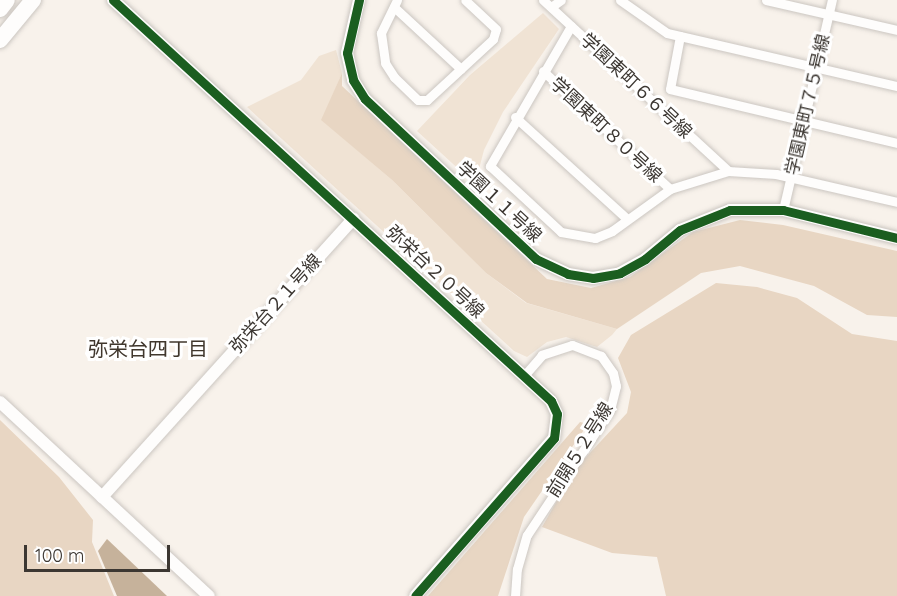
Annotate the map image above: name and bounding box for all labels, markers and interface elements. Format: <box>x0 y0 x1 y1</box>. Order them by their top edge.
street label: 学園東町６６号線 <box>576 29 696 143</box>
street label: 学園東町７５号線 <box>781 32 835 178</box>
street label: 学園東町８０号線 <box>546 73 666 187</box>
street label: 学園１１号線 <box>452 157 546 247</box>
street label: 弥栄台２０号線 <box>382 221 488 323</box>
street label: 弥栄台２１号線 <box>226 250 326 358</box>
district label: 弥栄台四丁目 <box>88 336 208 360</box>
street label: 前開５２号線 <box>542 398 618 502</box>
scale bar <box>27 533 172 571</box>
text: 100 m <box>35 544 84 567</box>

